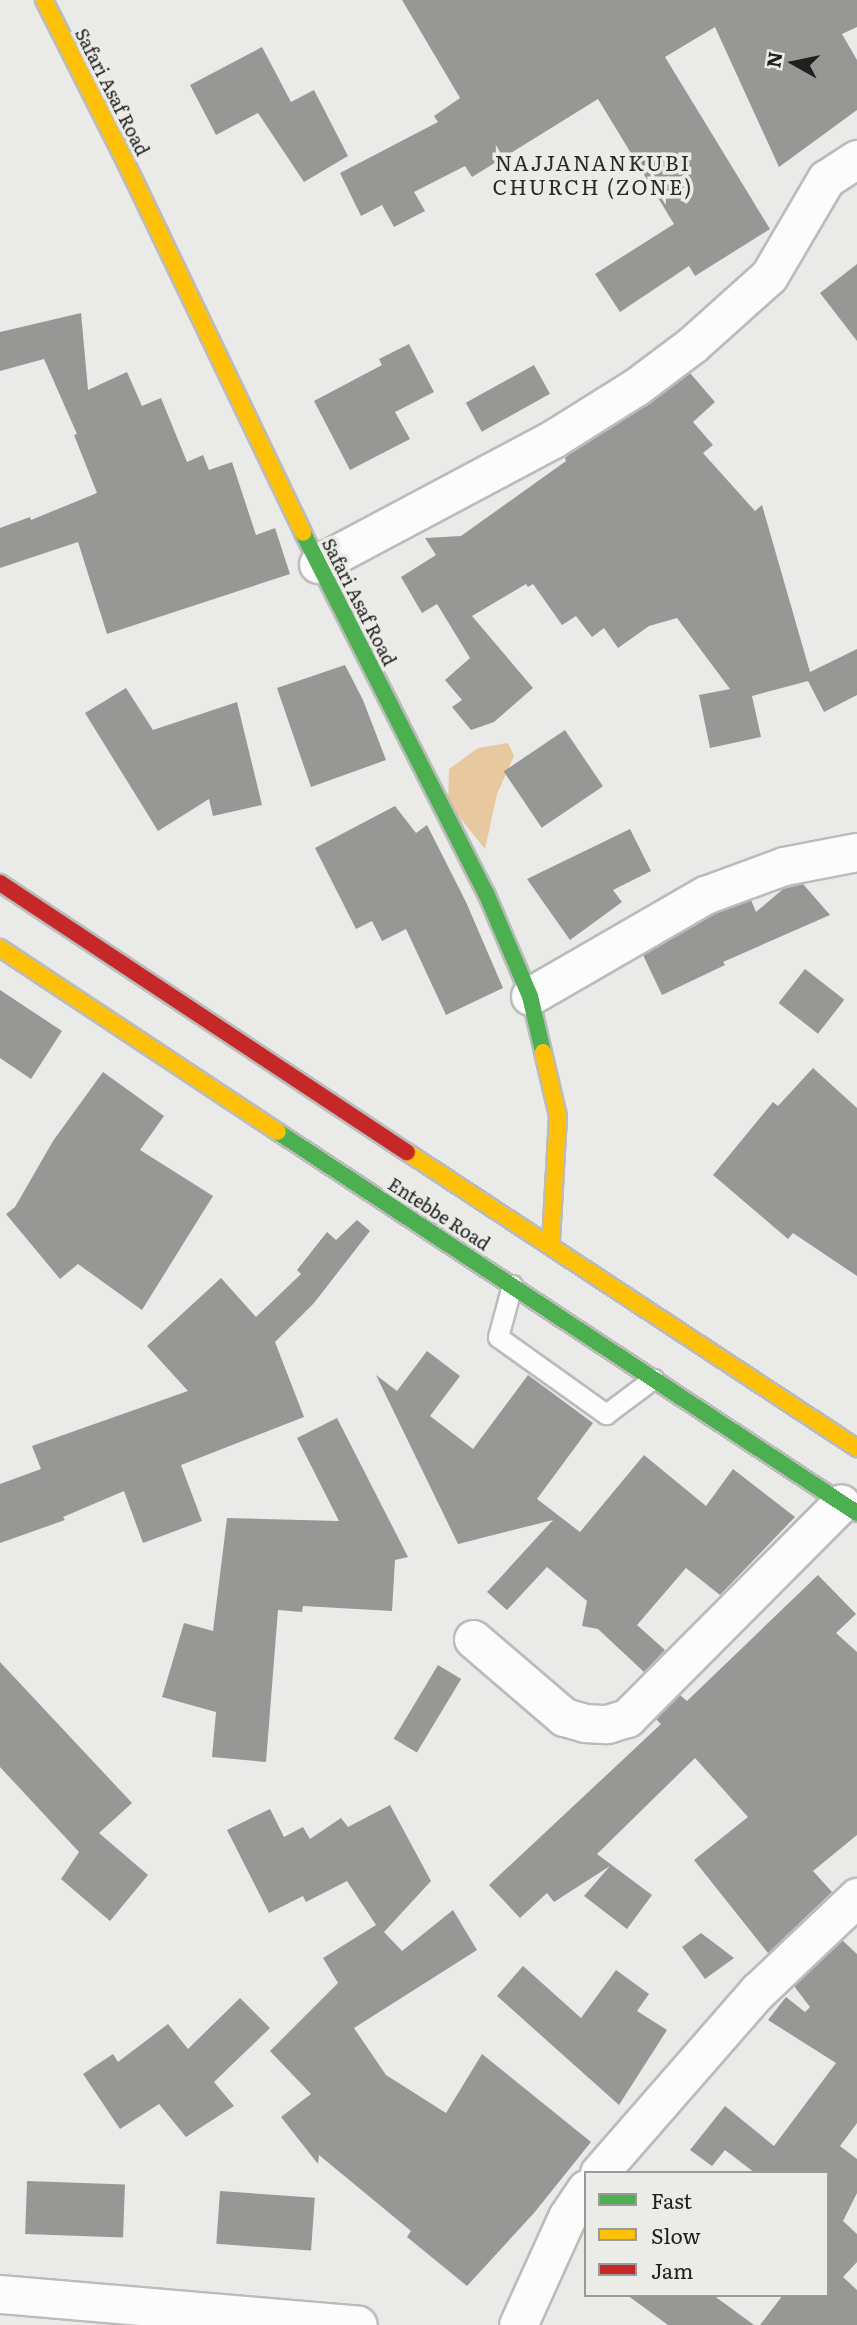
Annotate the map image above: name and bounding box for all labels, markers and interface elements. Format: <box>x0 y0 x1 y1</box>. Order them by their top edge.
street label: Safari Asaf Road <box>71 25 153 159</box>
north arrow <box>759 28 829 98</box>
text: N <box>758 50 788 70</box>
district label: NAJJANANKUBI CHURCH (ZONE) <box>494 149 692 199</box>
street label: Safari Asaf Road <box>318 535 400 669</box>
street label: Entebbe Road <box>384 1173 494 1255</box>
legend <box>584 2171 829 2297</box>
text: Fast <box>651 2184 692 2215</box>
text: Slow <box>651 2219 701 2250</box>
text: Jam <box>651 2254 693 2285</box>

